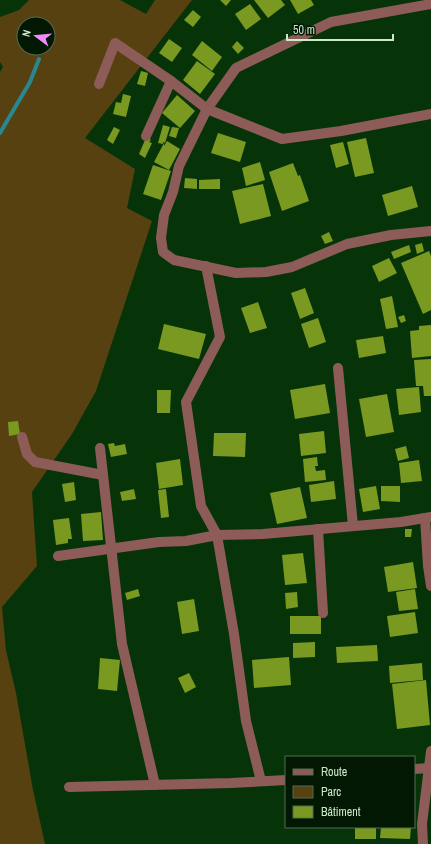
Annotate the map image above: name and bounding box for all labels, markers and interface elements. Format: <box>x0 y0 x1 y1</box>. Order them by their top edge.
north arrow <box>16 16 56 56</box>
scale bar <box>287 16 393 42</box>
text: 50 m <box>293 22 315 38</box>
text: N <box>19 28 34 38</box>
legend <box>285 756 415 828</box>
text: Route <box>321 764 347 780</box>
text: Parc <box>321 784 341 800</box>
text: Bâtiment <box>321 804 361 820</box>

